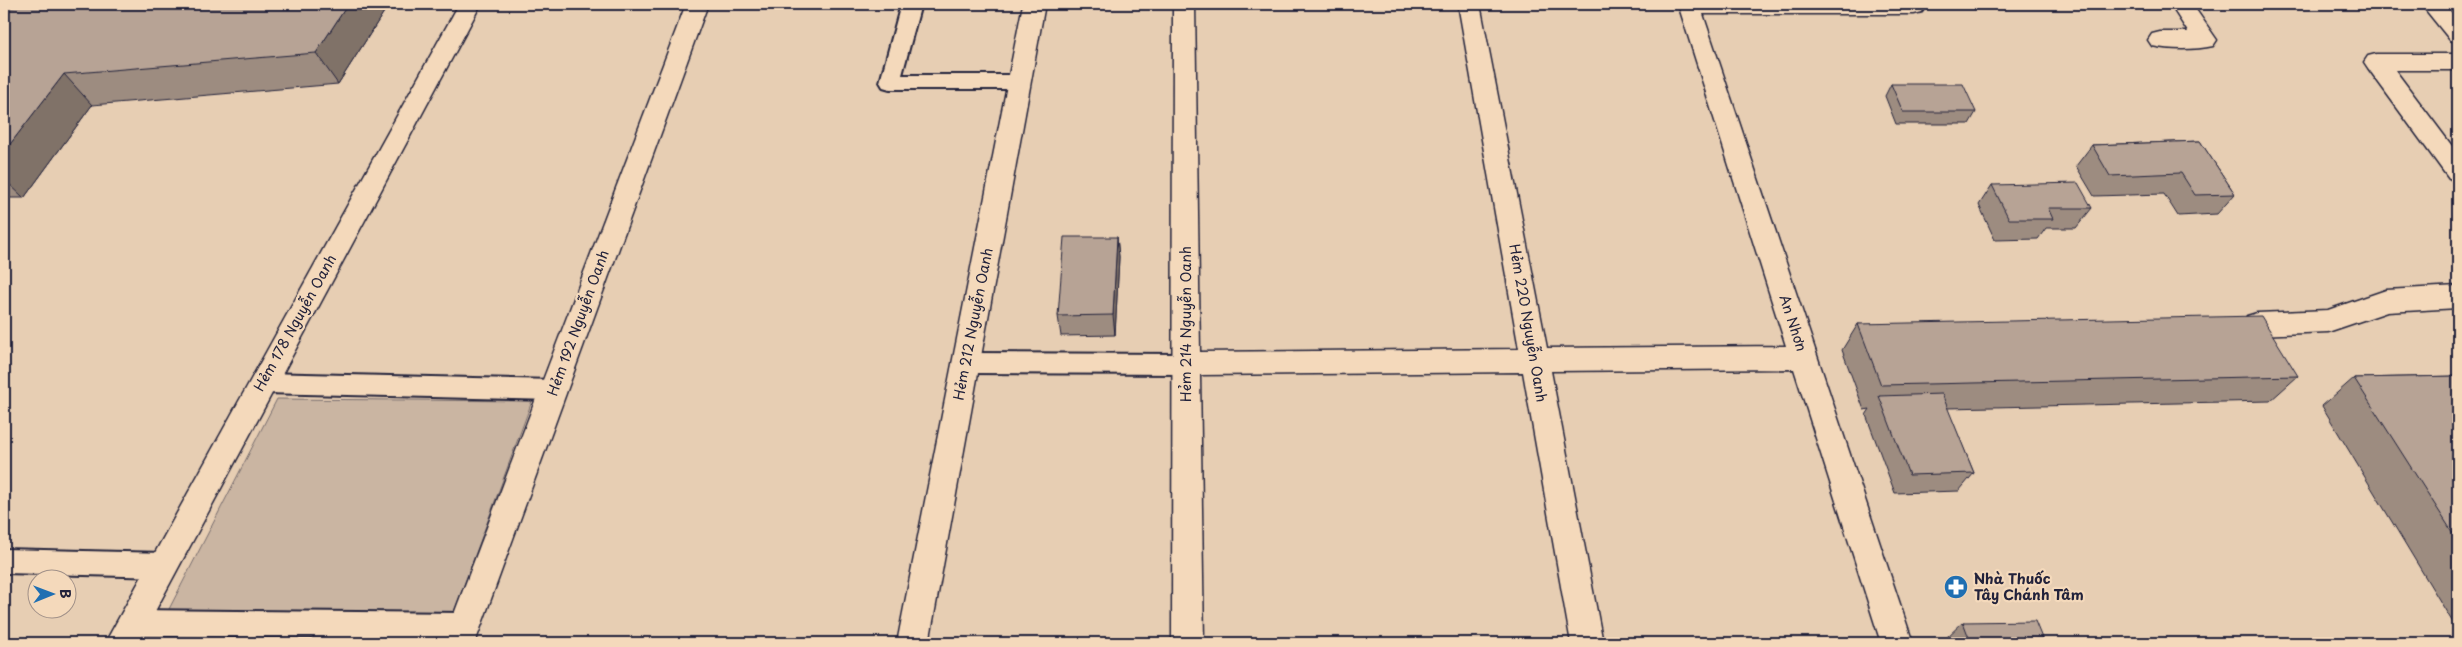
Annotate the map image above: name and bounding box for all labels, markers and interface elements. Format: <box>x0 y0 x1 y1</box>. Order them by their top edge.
street label: Hẻm 220 Nguyễn Oanh <box>1504 242 1553 404</box>
street label: Hẻm 212 Nguyễn Oanh <box>947 246 998 402</box>
street label: Hẻm 214 Nguyễn Oanh <box>1175 246 1196 402</box>
street label: Hẻm 192 Nguyễn Oanh <box>541 247 614 399</box>
street label: Hẻm 178 Nguyễn Oanh <box>248 250 341 395</box>
street label: An Nhơn <box>1774 292 1812 354</box>
place label: Nhà Thuốc Tây Chánh Tâm <box>1974 568 2084 605</box>
north arrow <box>28 570 78 620</box>
pharmacy icon: Nhà Thuốc Tây Chánh Tâm <box>1943 574 1969 600</box>
text: B <box>55 589 76 599</box>

